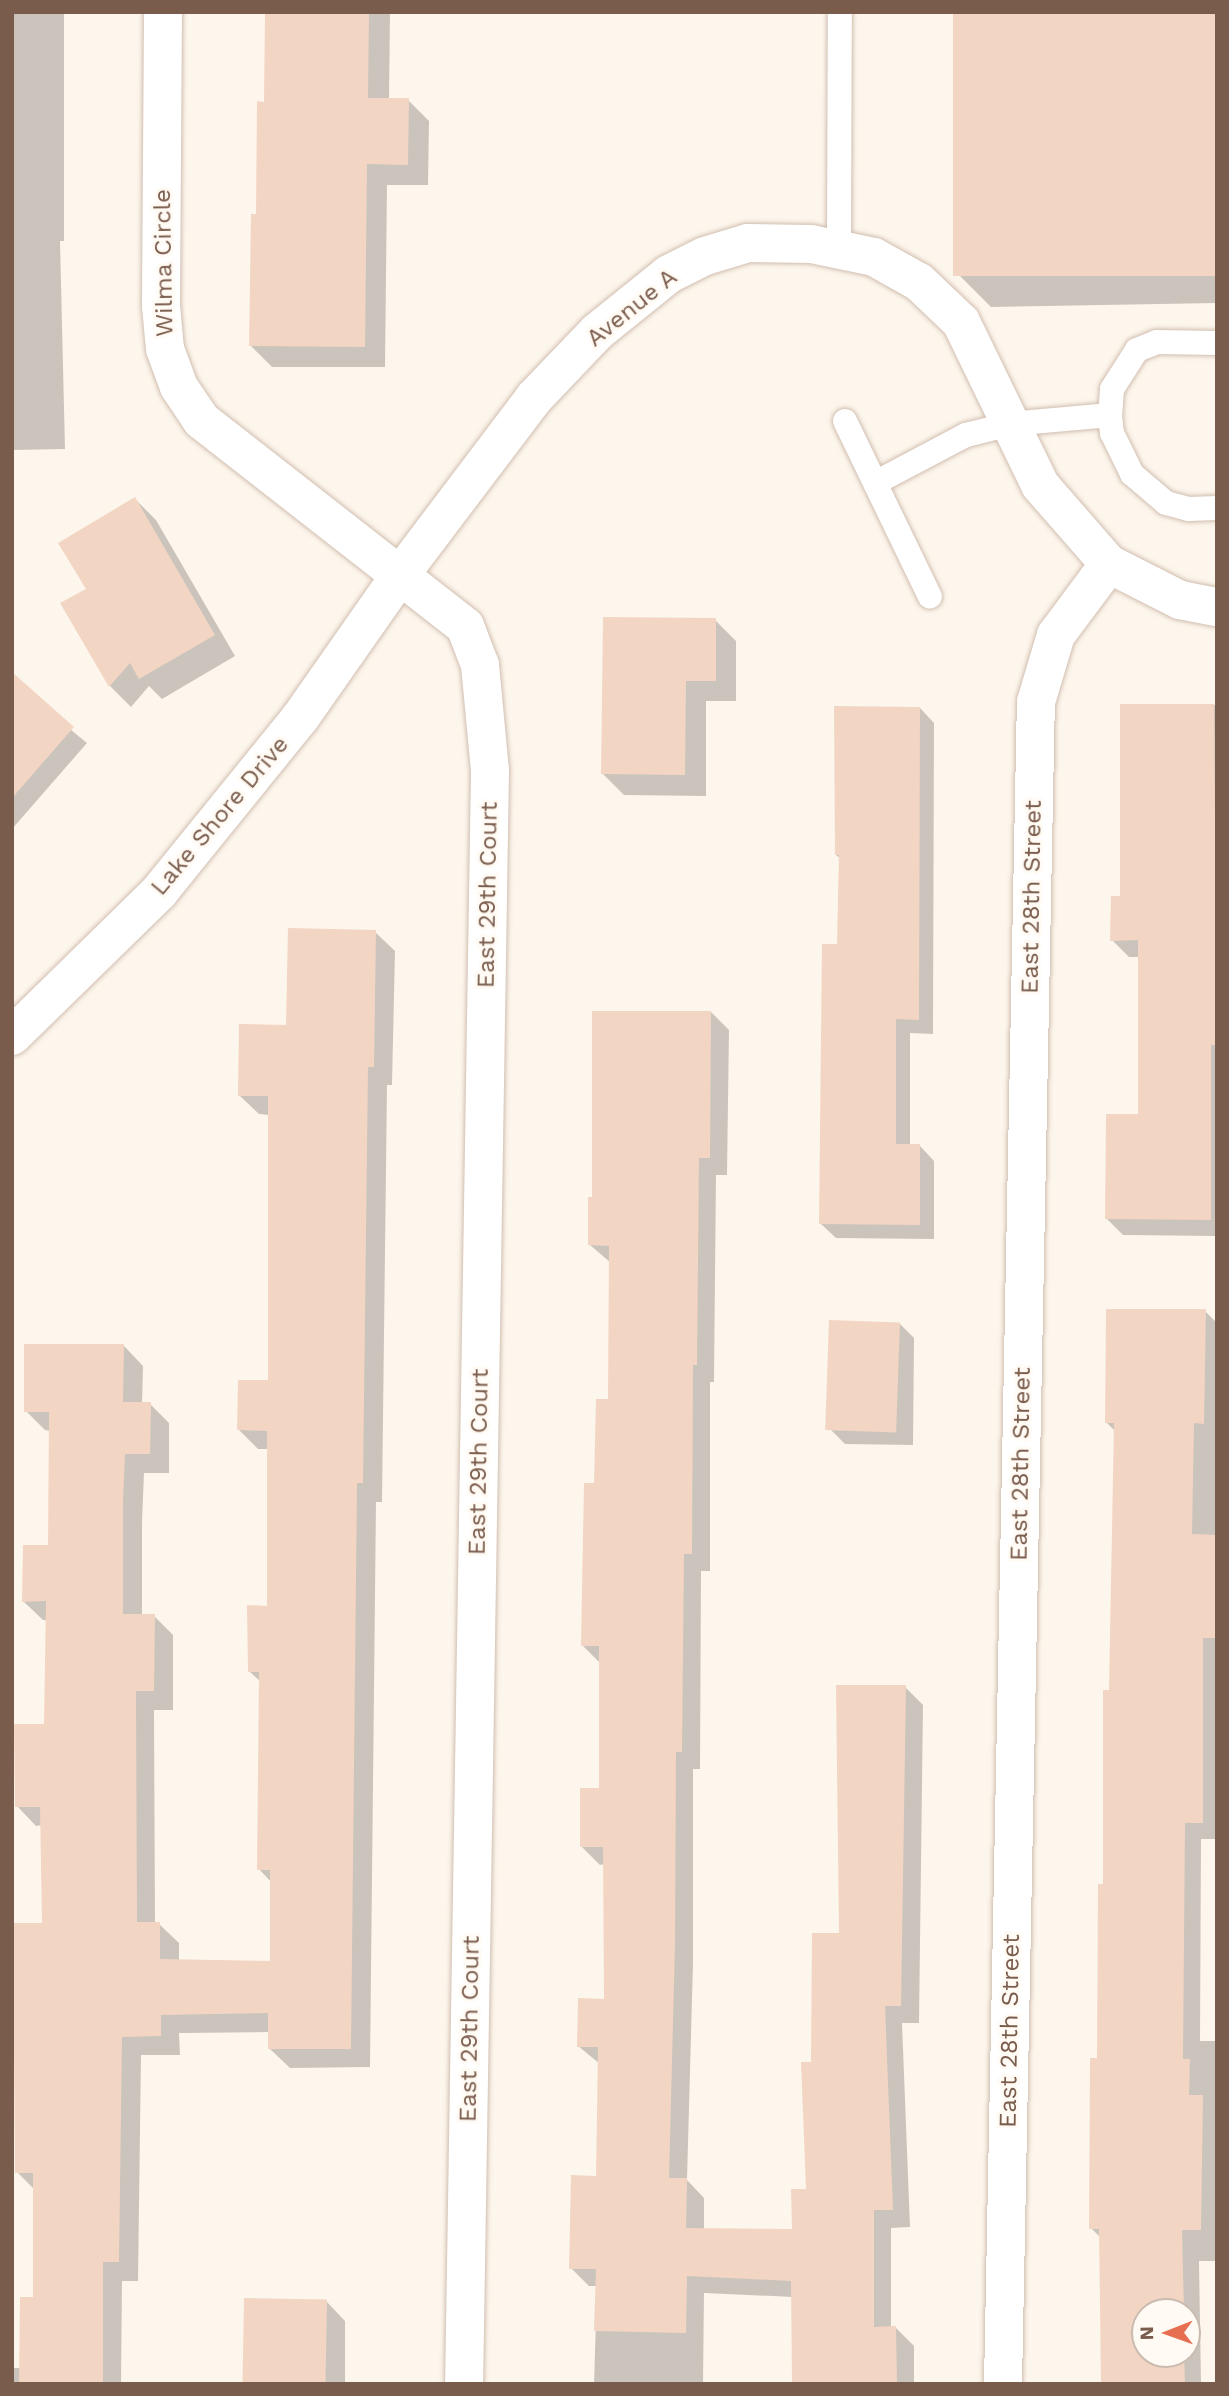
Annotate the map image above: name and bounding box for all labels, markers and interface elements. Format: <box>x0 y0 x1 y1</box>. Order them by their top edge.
street label: Wilma Circle <box>148 189 180 337</box>
street label: Avenue A <box>581 263 683 353</box>
street label: Lake Shore Drive <box>145 731 295 901</box>
street label: East 28th Street <box>1016 800 1048 994</box>
street label: East 29th Court <box>472 802 504 988</box>
street label: East 28th Street <box>1005 1367 1037 1561</box>
street label: East 29th Court <box>463 1369 495 1555</box>
street label: East 28th Street <box>994 1934 1026 2128</box>
street label: East 29th Court <box>454 1936 486 2122</box>
north arrow <box>1131 2298 1201 2368</box>
text: N <box>1135 2326 1158 2341</box>

